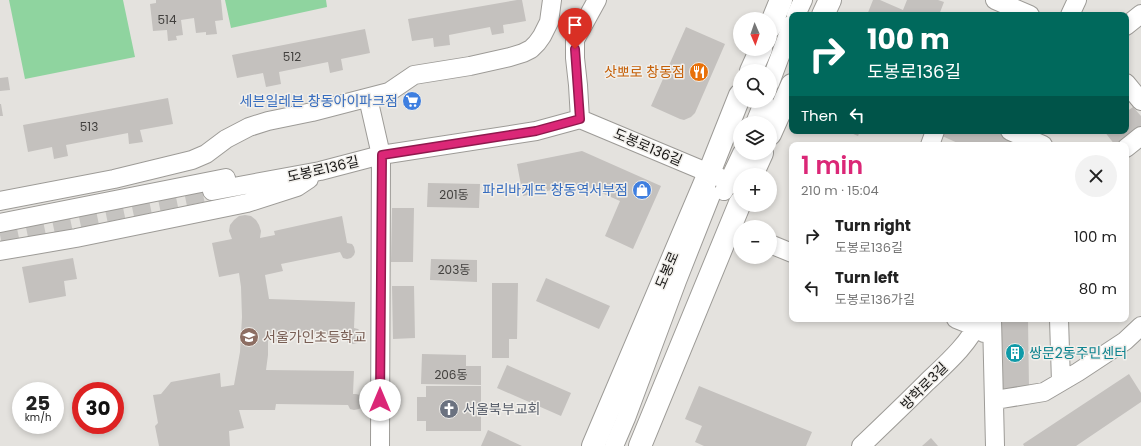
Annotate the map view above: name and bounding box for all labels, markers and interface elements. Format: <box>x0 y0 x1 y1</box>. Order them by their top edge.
pin <box>558 8 592 49</box>
house number: 514 <box>158 11 177 28</box>
north arrow <box>733 12 777 56</box>
map controls <box>733 12 777 264</box>
icon: arrive <box>564 14 586 36</box>
text: 100 m <box>867 20 950 59</box>
icon: right <box>801 28 853 80</box>
house number: 512 <box>283 48 301 65</box>
text: 도봉로136길 <box>867 59 961 84</box>
restaurant icon: 삿뽀로 창동점 <box>688 61 710 83</box>
place label: 삿뽀로 창동점 <box>604 62 685 82</box>
button: search <box>733 64 777 108</box>
supermarket icon: 세븐일레븐 창동아이파크점 <box>401 90 423 112</box>
place label: 세븐일레븐 창동아이파크점 <box>240 91 398 111</box>
icon: left <box>846 104 868 126</box>
text: Then <box>801 105 838 126</box>
button: layers <box>733 116 777 160</box>
house number: 513 <box>80 118 98 135</box>
street label: 도봉로136길 <box>610 124 686 170</box>
text: 1 min <box>801 149 863 182</box>
street label: 도봉로136길 <box>285 151 361 187</box>
button: close <box>1075 155 1117 197</box>
button: + <box>733 168 777 212</box>
shop icon: 파리바게뜨 창동역서부점 <box>631 179 653 201</box>
place label: 파리바게뜨 창동역서부점 <box>483 180 628 200</box>
text: 210 m · 15:04 <box>801 181 879 200</box>
house number: 201동 <box>439 186 469 203</box>
text: Turn right <box>835 215 911 236</box>
button: − <box>733 220 777 264</box>
icon: right <box>801 225 823 247</box>
text: 100 m <box>1074 226 1117 247</box>
text: 도봉로136길 <box>835 238 903 257</box>
street label: 도봉로 <box>650 248 684 292</box>
house number: 203동 <box>438 261 470 278</box>
text: Turn left <box>835 267 899 288</box>
icon: left <box>801 277 823 299</box>
text: 80 m <box>1079 278 1117 299</box>
text: 도봉로136가길 <box>835 290 915 309</box>
school or university icon: 서울가인초등학교 <box>238 326 260 348</box>
place label: 서울가인초등학교 <box>263 327 366 347</box>
building icon: 쌍문2동주민센터 <box>1004 342 1026 364</box>
place label: 쌍문2동주민센터 <box>1029 343 1127 363</box>
street label: 방학로3길 <box>896 358 952 414</box>
house number: 206동 <box>434 366 468 383</box>
position arrow <box>359 379 401 421</box>
speed limit sign: 30 <box>72 382 124 434</box>
text: 25 <box>26 389 50 417</box>
church icon: 서울북부교회 <box>438 398 460 420</box>
place label: 서울북부교회 <box>463 399 540 419</box>
text: km/h <box>25 410 51 425</box>

